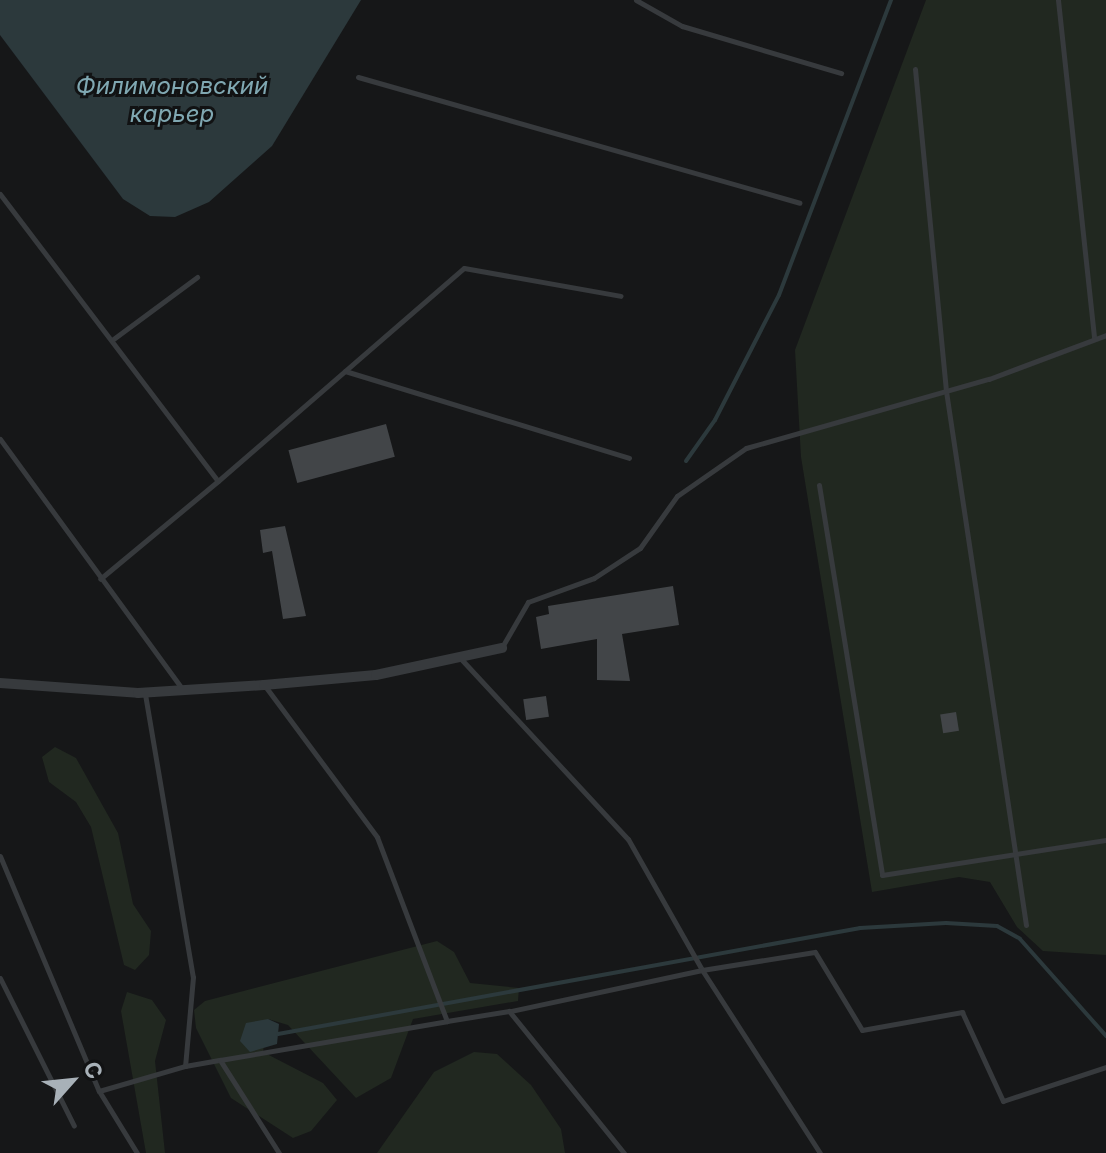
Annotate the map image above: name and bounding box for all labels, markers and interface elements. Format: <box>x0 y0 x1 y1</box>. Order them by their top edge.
water label: Филимоновский карьер <box>76 72 268 128</box>
north arrow <box>32 1041 112 1121</box>
text: С <box>78 1057 109 1083</box>

